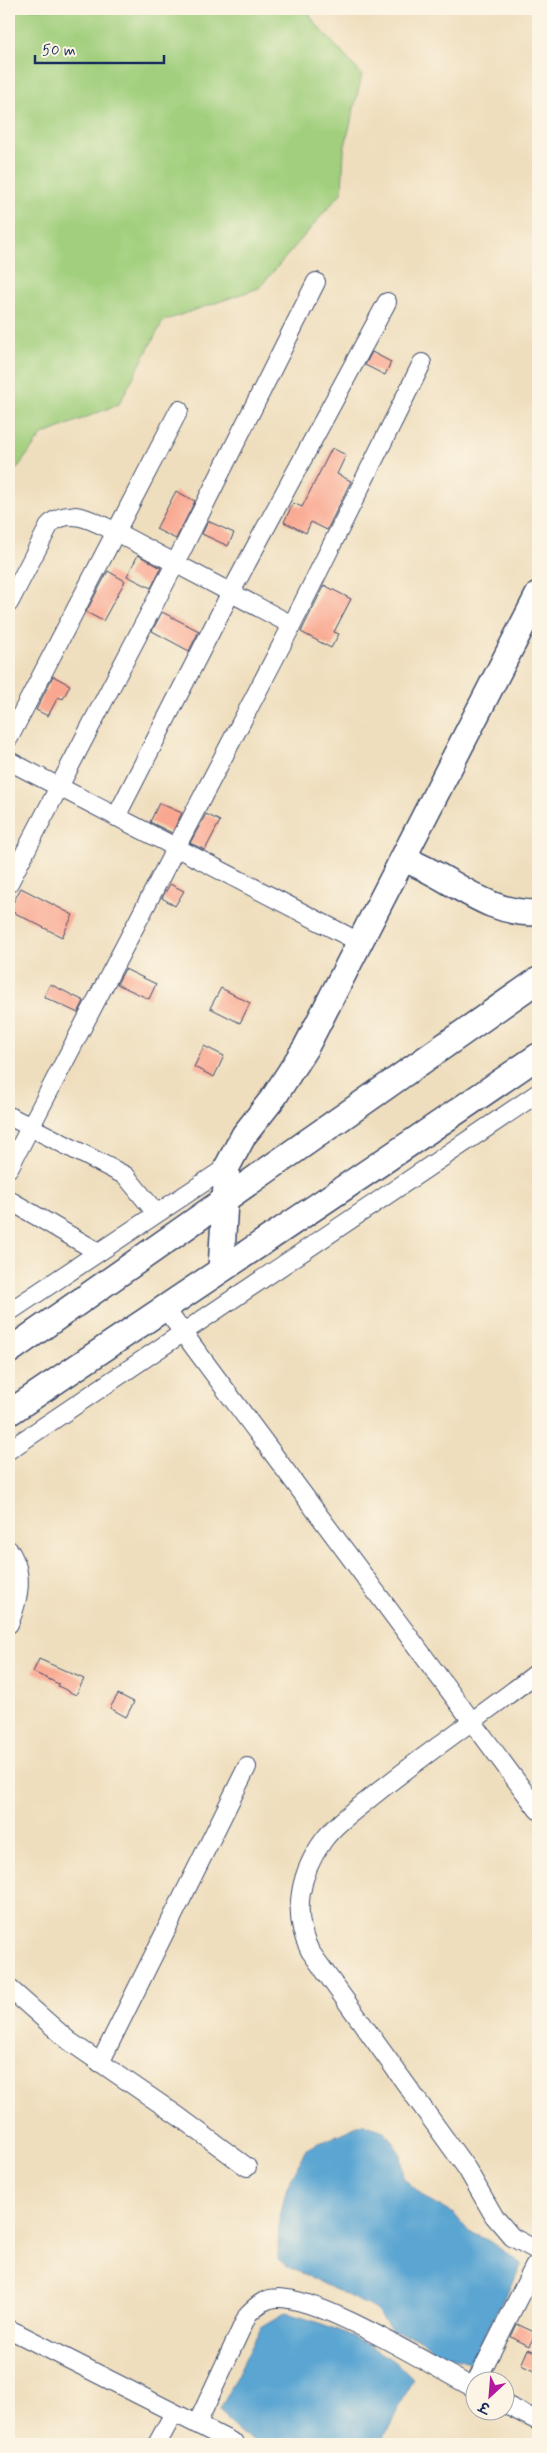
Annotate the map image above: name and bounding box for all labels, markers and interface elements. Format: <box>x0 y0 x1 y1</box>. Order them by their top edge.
scale bar <box>35 32 164 64</box>
text: 50 m <box>42 41 76 61</box>
north arrow <box>464 2370 514 2420</box>
text: उ <box>475 2396 495 2418</box>

